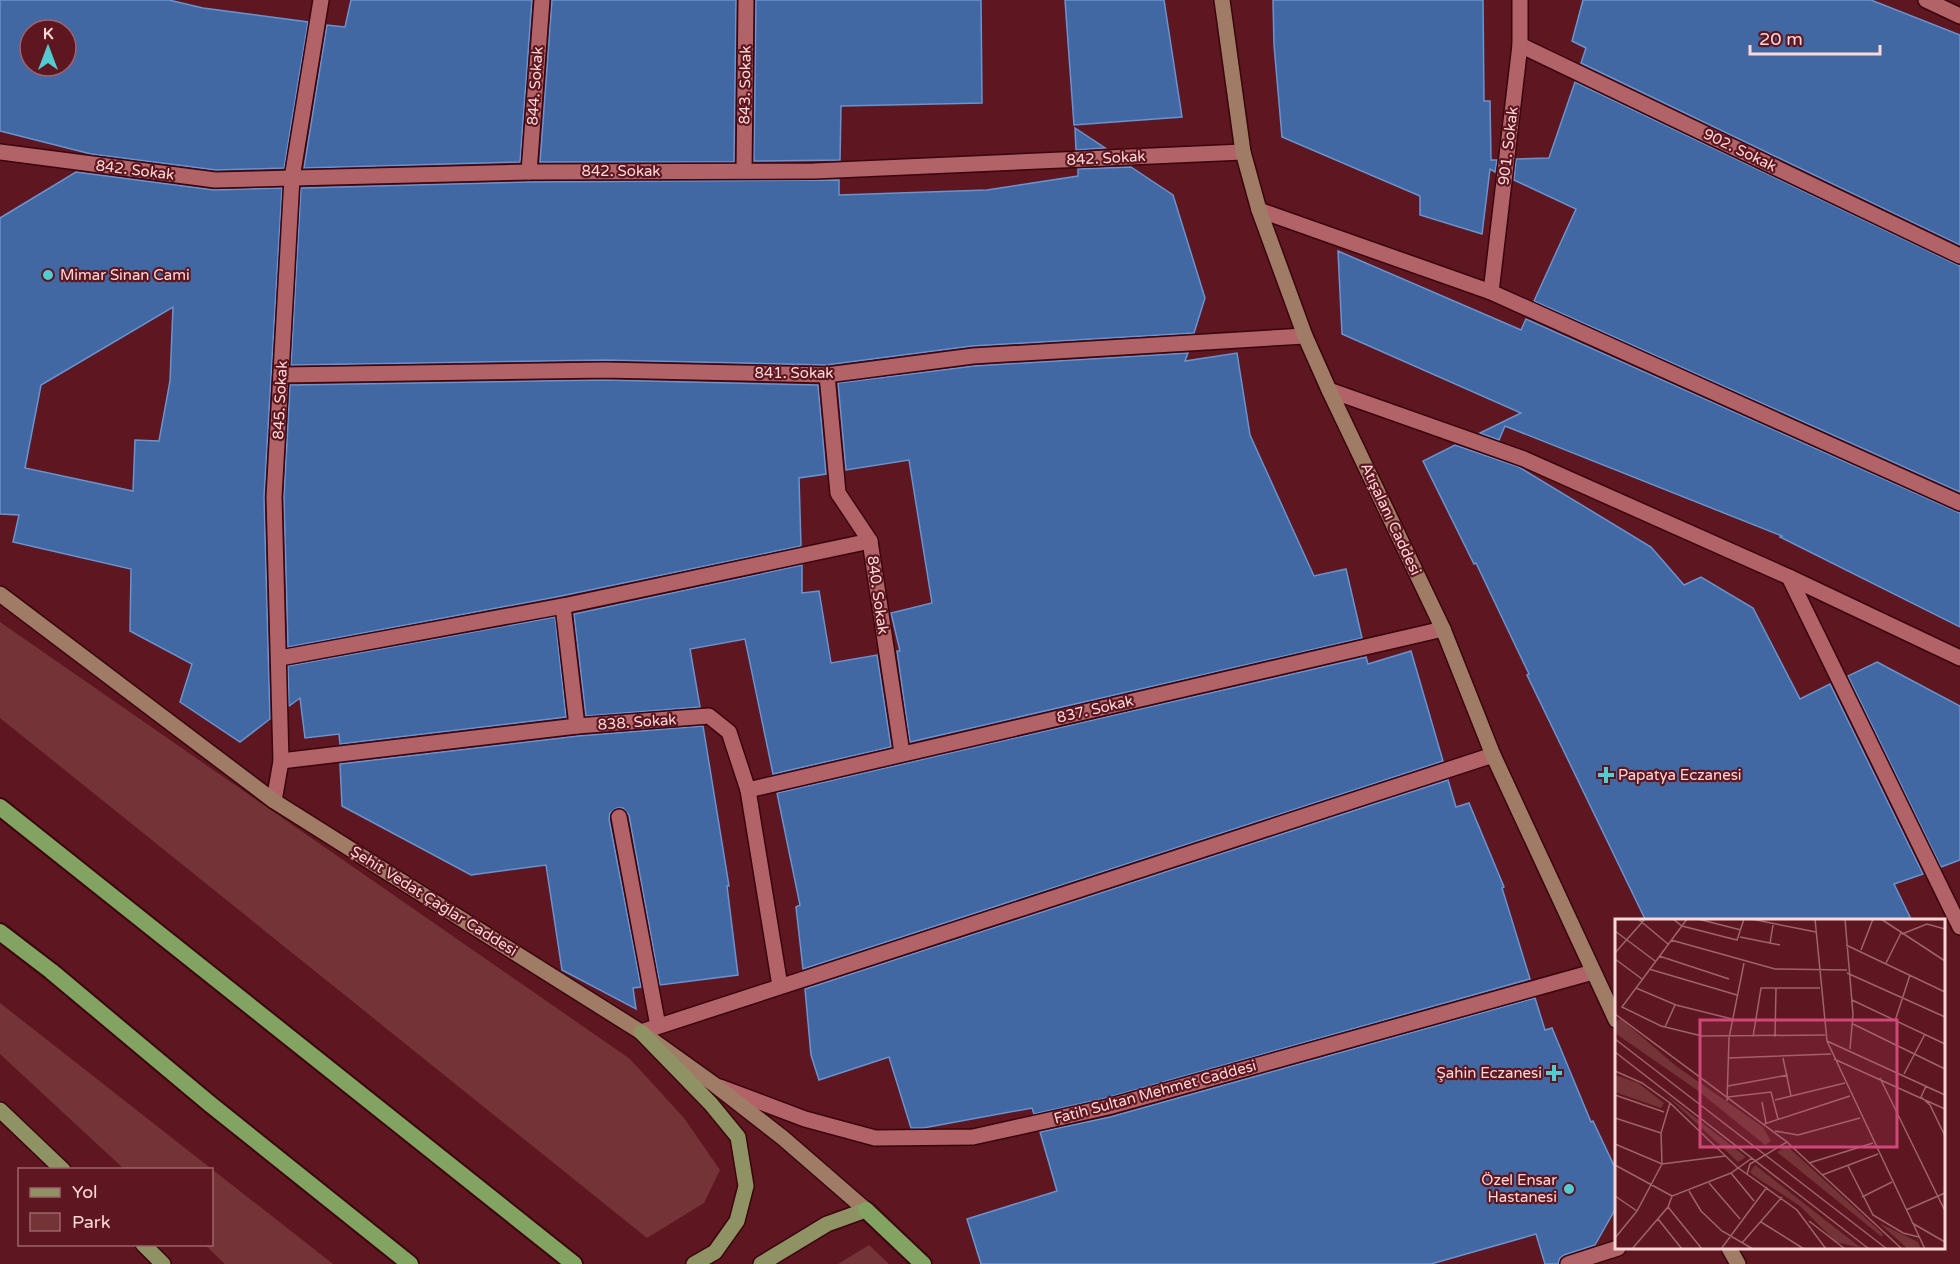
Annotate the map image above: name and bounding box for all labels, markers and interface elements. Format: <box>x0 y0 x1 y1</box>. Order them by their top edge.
north arrow <box>18 18 78 78</box>
scale bar <box>1750 18 1880 56</box>
text: K <box>43 24 54 44</box>
text: 20 m <box>1759 28 1803 50</box>
street label: 843. Sokak <box>735 45 755 125</box>
street label: 844. Sokak <box>523 46 547 126</box>
street label: 901. Sokak <box>1494 106 1522 186</box>
street label: 902. Sokak <box>1701 125 1779 175</box>
street label: 842. Sokak <box>1066 147 1146 169</box>
street label: 842. Sokak <box>95 156 175 184</box>
street label: 842. Sokak <box>581 162 661 180</box>
place label: Mimar Sinan Cami <box>60 266 190 284</box>
marker: Mimar Sinan Cami <box>41 268 55 282</box>
street label: 845. Sokak <box>269 360 291 440</box>
street label: 841. Sokak <box>754 364 834 382</box>
street label: Atışalanı Caddesi <box>1357 460 1425 578</box>
street label: 840. Sokak <box>864 555 892 635</box>
street label: 837. Sokak <box>1055 691 1135 727</box>
street label: 838. Sokak <box>597 710 677 734</box>
place label: Papatya Eczanesi <box>1618 766 1742 784</box>
marker: Papatya Eczanesi <box>1599 768 1613 782</box>
street label: Şehit Vedat Çağlar Caddesi <box>347 842 521 960</box>
inset map <box>1615 919 1945 1249</box>
street label: Fatih Sultan Mehmet Caddesi <box>1052 1056 1258 1128</box>
place label: Şahin Eczanesi <box>1437 1064 1542 1082</box>
marker: Şahin Eczanesi <box>1547 1066 1561 1080</box>
legend <box>18 1168 213 1246</box>
place label: Özel Ensar Hastanesi <box>1481 1171 1557 1206</box>
text: Yol <box>72 1181 98 1203</box>
marker: Özel Ensar Hastanesi <box>1562 1182 1576 1196</box>
text: Park <box>72 1211 111 1233</box>

